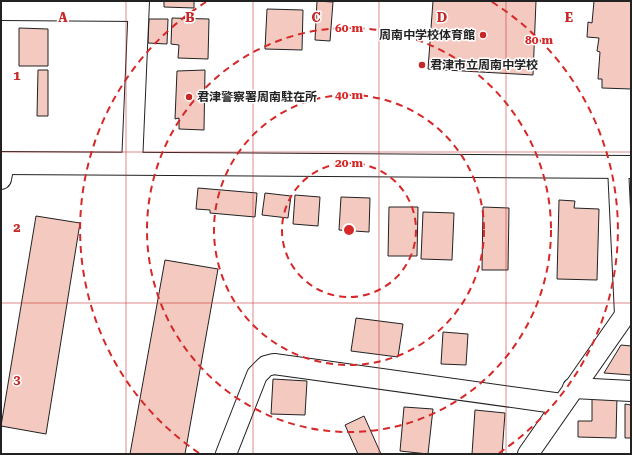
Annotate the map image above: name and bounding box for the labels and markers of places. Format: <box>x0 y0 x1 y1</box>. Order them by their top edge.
place label: 周南中学校体育館 <box>379 28 475 42</box>
marker: 周南中学校体育館 <box>478 30 488 40</box>
place label: 君津市立周南中学校 <box>430 58 538 72</box>
marker: 君津市立周南中学校 <box>417 60 427 70</box>
place label: 君津警察署周南駐在所 <box>197 90 317 104</box>
marker: 君津警察署周南駐在所 <box>184 92 194 102</box>
centre of rings <box>342 223 356 237</box>

